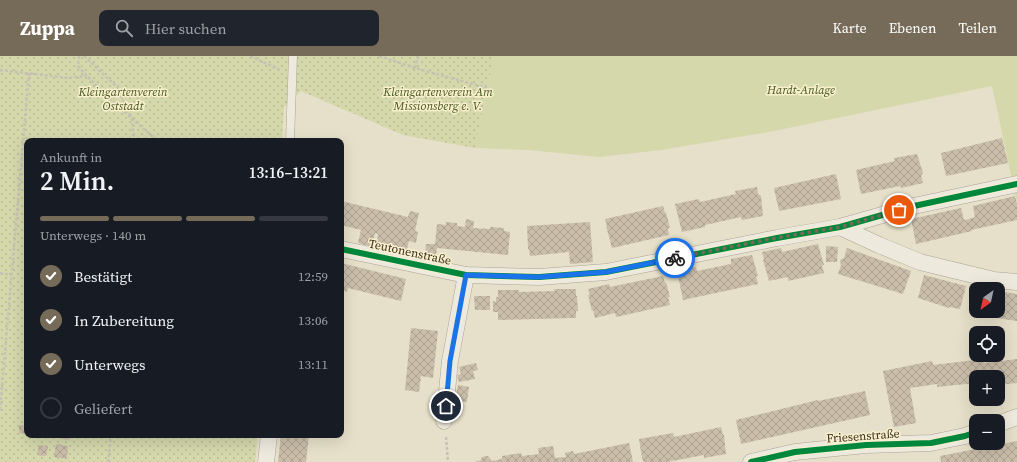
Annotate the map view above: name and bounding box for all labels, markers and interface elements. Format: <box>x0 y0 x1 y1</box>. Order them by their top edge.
search box <box>99 10 379 46</box>
text: Zuppa <box>20 15 75 41</box>
icon: search <box>113 17 135 39</box>
text: Hier suchen <box>145 18 227 39</box>
text: Karte <box>832 18 867 38</box>
text: Ebenen <box>889 18 936 38</box>
text: Teilen <box>958 18 997 38</box>
park label: Hardt-Anlage <box>766 82 835 98</box>
park label: Kleingartenverein Oststadt <box>77 84 168 114</box>
park label: Kleingartenverein Am Missionsberg e. V. <box>382 84 493 114</box>
text: Ankunft in <box>40 149 102 166</box>
text: 13:16–13:21 <box>249 162 328 183</box>
text: 2 Min. <box>40 163 114 199</box>
pin <box>882 193 916 227</box>
icon: bag <box>888 199 910 221</box>
text: Unterwegs · 140 m <box>40 227 146 244</box>
street label: Teutonenstraße <box>367 235 453 269</box>
courier <box>655 238 695 278</box>
icon: bike <box>664 247 686 269</box>
icon: check <box>40 265 62 287</box>
text: Bestätigt <box>74 266 132 287</box>
text: 12:59 <box>298 268 328 285</box>
north arrow <box>969 282 1005 318</box>
map controls <box>969 282 1005 450</box>
icon: check <box>40 309 62 331</box>
text: In Zubereitung <box>74 310 174 331</box>
text: 13:06 <box>298 312 328 329</box>
button: locate <box>969 326 1005 362</box>
icon: check <box>40 353 62 375</box>
text: Unterwegs <box>74 354 146 375</box>
text: 13:11 <box>298 356 328 373</box>
button: + <box>969 370 1005 406</box>
pin <box>429 389 463 423</box>
icon: home <box>435 395 457 417</box>
text: Geliefert <box>74 398 132 419</box>
button: − <box>969 414 1005 450</box>
street label: Friesenstraße <box>826 425 900 447</box>

